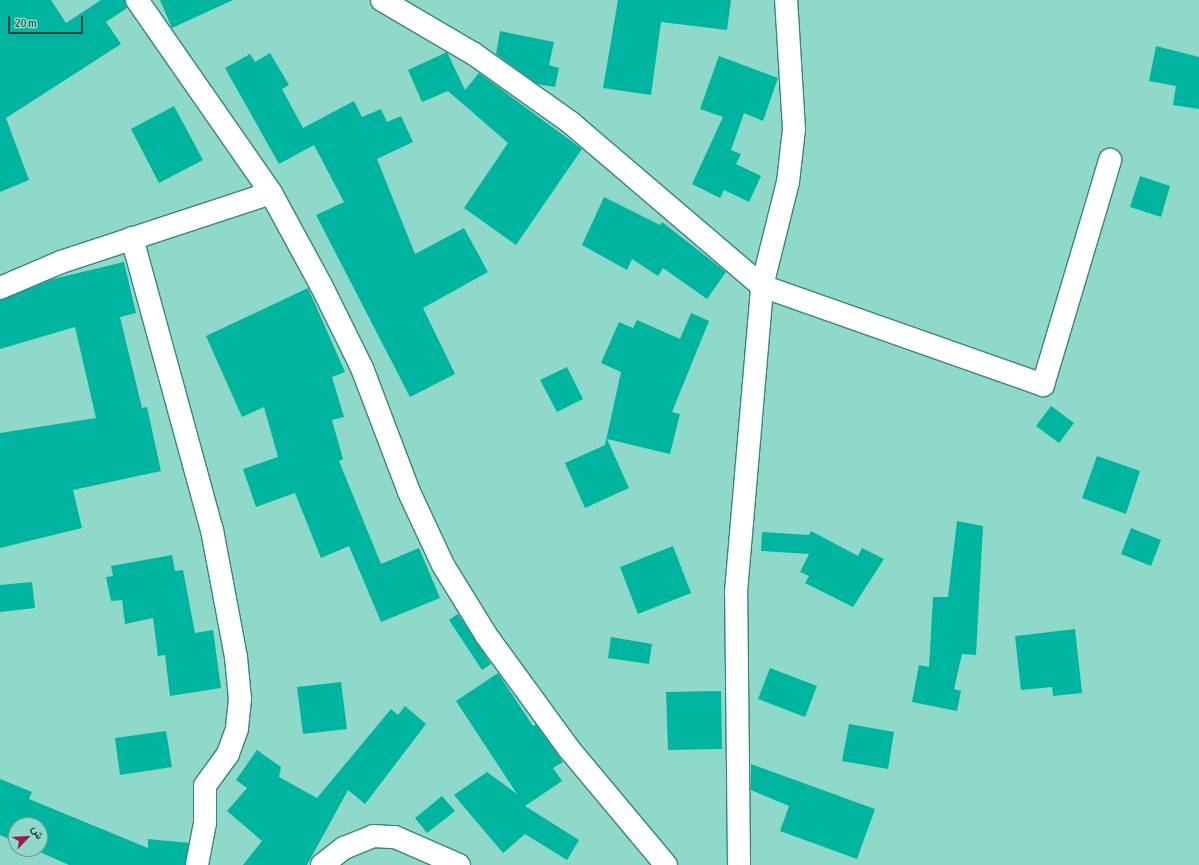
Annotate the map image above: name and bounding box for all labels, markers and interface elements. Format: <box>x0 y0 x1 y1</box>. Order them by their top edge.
scale bar <box>10 8 85 34</box>
text: 20 m <box>15 16 37 30</box>
north arrow <box>8 817 48 857</box>
text: ش <box>30 824 46 841</box>

